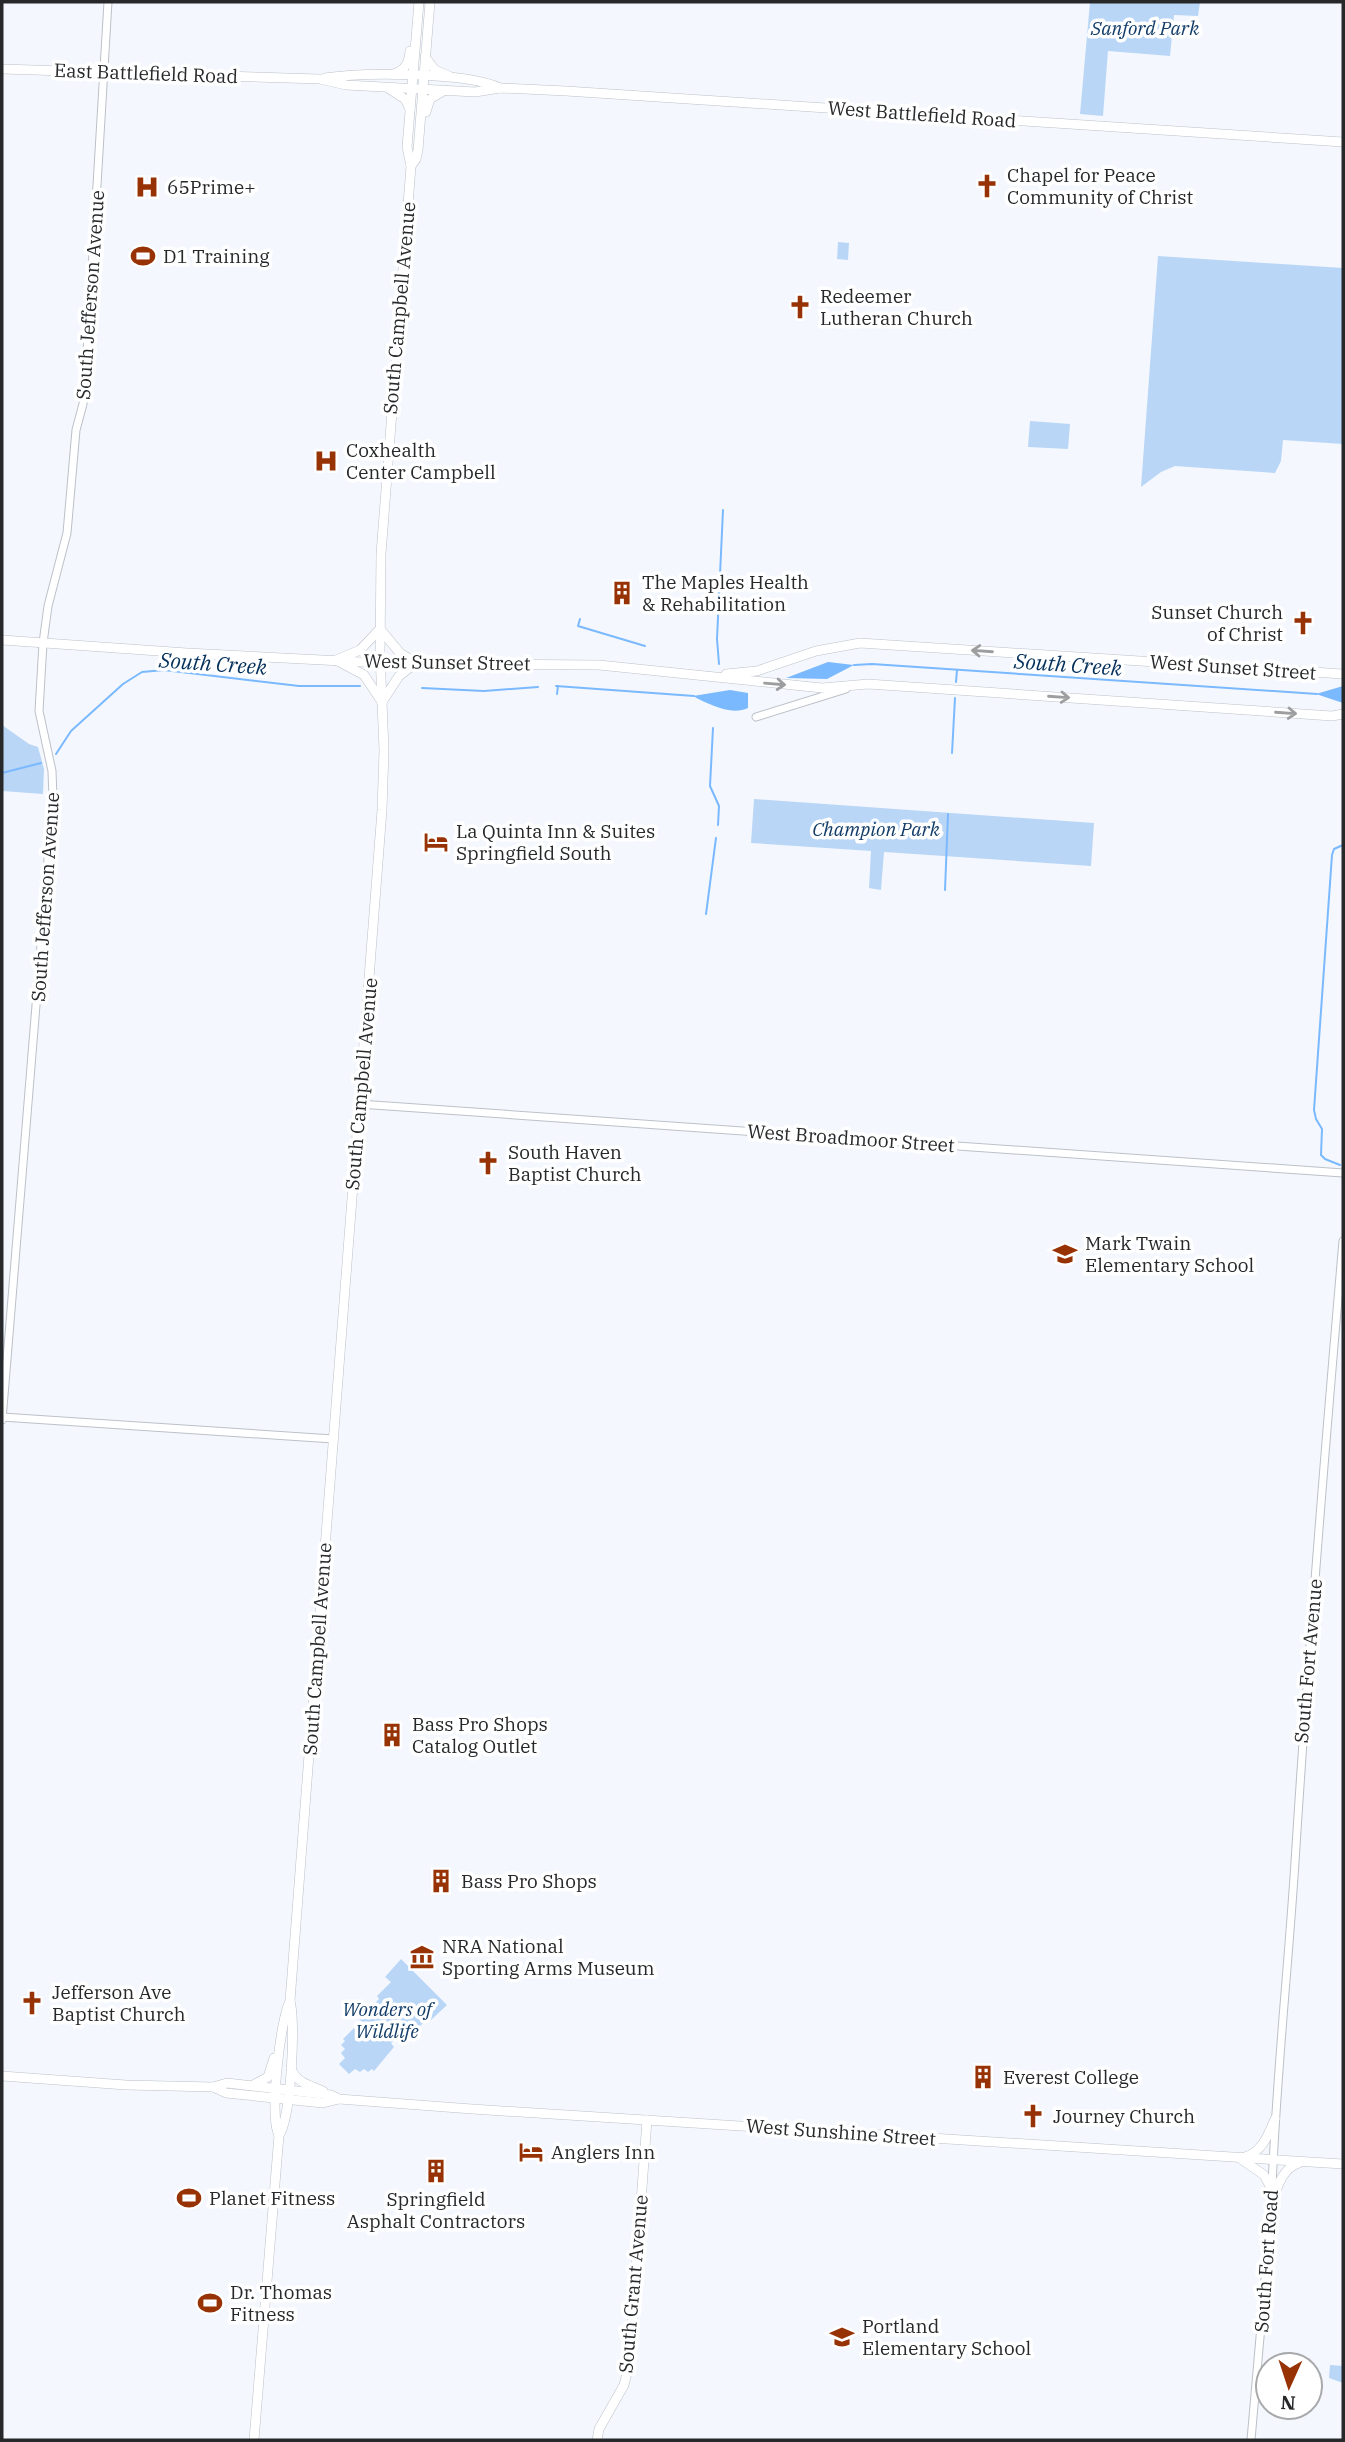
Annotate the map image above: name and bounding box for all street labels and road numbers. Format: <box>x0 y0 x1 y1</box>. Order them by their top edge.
street label: East Battlefield Road <box>54 58 238 88</box>
street label: West Battlefield Road <box>827 95 1017 133</box>
street label: South Jefferson Avenue <box>71 189 109 401</box>
street label: South Campbell Avenue <box>378 201 420 415</box>
street label: West Sunset Street <box>363 649 531 675</box>
street label: West Sunset Street <box>1149 649 1317 685</box>
street label: South Jefferson Avenue <box>26 791 64 1003</box>
street label: South Campbell Avenue <box>340 977 382 1191</box>
street label: West Broadmoor Street <box>746 1119 956 1157</box>
street label: South Campbell Avenue <box>298 1542 336 1756</box>
street label: South Fort Avenue <box>1289 1578 1327 1744</box>
street label: West Sunshine Street <box>745 2113 937 2151</box>
street label: South Fort Road <box>1249 2189 1283 2333</box>
street label: South Grant Avenue <box>613 2194 653 2374</box>

